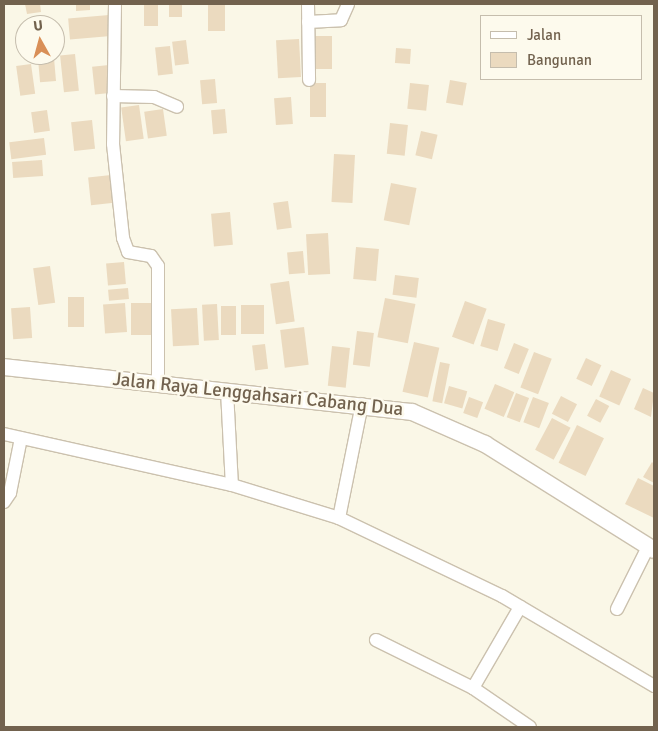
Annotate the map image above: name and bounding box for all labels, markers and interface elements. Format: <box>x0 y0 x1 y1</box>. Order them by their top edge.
north arrow <box>15 15 65 65</box>
legend <box>480 15 643 80</box>
text: U <box>33 17 44 35</box>
text: Jalan <box>527 26 561 44</box>
text: Bangunan <box>527 51 592 69</box>
street label: Jalan Raya Lenggahsari Cabang Dua <box>112 368 404 422</box>

